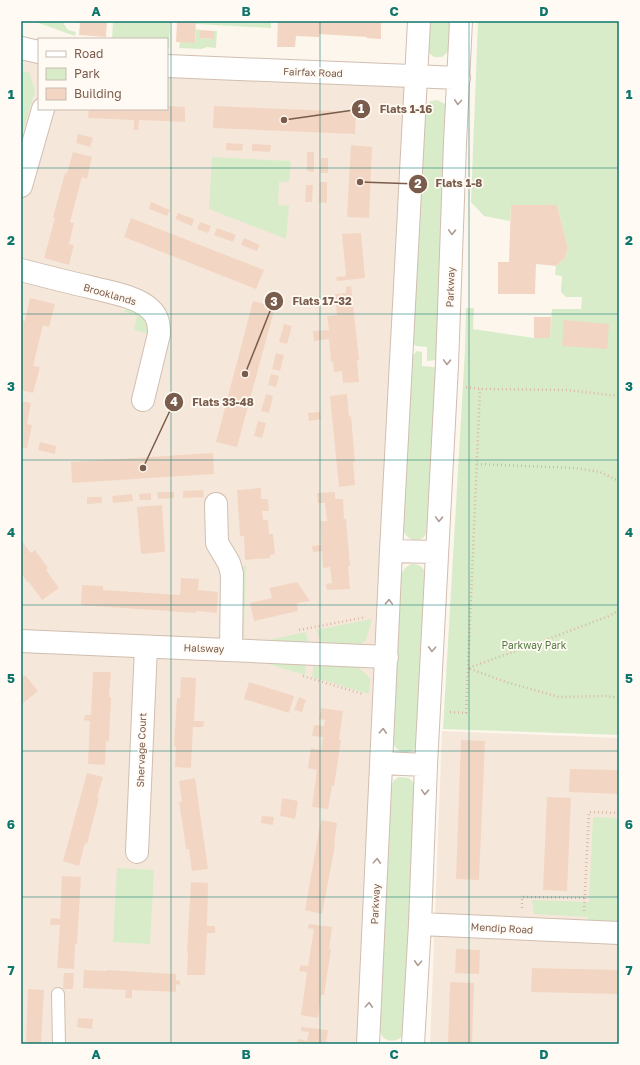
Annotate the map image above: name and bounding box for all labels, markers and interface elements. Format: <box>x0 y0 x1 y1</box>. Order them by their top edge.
text: A <box>91 3 101 19</box>
text: B <box>241 3 251 19</box>
text: C <box>389 3 399 19</box>
text: D <box>539 3 549 19</box>
legend <box>38 38 168 110</box>
text: Road <box>74 46 103 61</box>
street label: Fairfax Road <box>283 65 343 79</box>
text: Park <box>74 66 100 81</box>
text: 1 <box>8 86 15 102</box>
text: Building <box>74 86 122 101</box>
text: 1 <box>626 86 633 102</box>
callout: Flats 1-16 <box>351 97 440 120</box>
one-way arrow <box>453 99 462 105</box>
text: 1 <box>358 101 364 116</box>
text: Flats 1-16 <box>380 102 432 115</box>
callout: Flats 1-8 <box>408 172 491 195</box>
text: 2 <box>414 176 422 191</box>
text: Flats 1-8 <box>436 176 482 189</box>
one-way arrow <box>447 229 456 235</box>
text: 2 <box>7 232 15 248</box>
text: 2 <box>625 232 633 248</box>
street label: Parkway <box>443 266 457 308</box>
street label: Brooklands <box>82 281 138 307</box>
callout: Flats 17-32 <box>264 290 359 313</box>
text: 3 <box>270 294 278 309</box>
text: Flats 17-32 <box>292 294 352 307</box>
one-way arrow <box>442 359 451 365</box>
text: 3 <box>7 378 15 394</box>
text: 3 <box>625 378 633 394</box>
callout: Flats 33-48 <box>164 390 261 413</box>
text: 4 <box>170 394 178 409</box>
text: Flats 33-48 <box>192 395 254 408</box>
one-way arrow <box>434 516 443 522</box>
text: 4 <box>7 524 15 540</box>
text: 4 <box>625 524 633 540</box>
one-way arrow <box>385 599 393 605</box>
park label: Parkway Park <box>502 639 567 651</box>
street label: Halsway <box>183 641 225 655</box>
one-way arrow <box>428 646 437 652</box>
text: 5 <box>7 670 15 686</box>
text: 5 <box>625 670 633 686</box>
street label: Shervage Court <box>134 712 148 788</box>
one-way arrow <box>379 728 387 734</box>
one-way arrow <box>421 789 430 795</box>
text: 6 <box>7 816 15 832</box>
text: 6 <box>625 816 633 832</box>
one-way arrow <box>372 858 381 864</box>
street label: Parkway <box>368 883 382 925</box>
street label: Mendip Road <box>470 920 534 936</box>
one-way arrow <box>413 960 422 966</box>
text: 7 <box>7 962 15 978</box>
text: 7 <box>625 962 633 978</box>
one-way arrow <box>365 1002 374 1008</box>
text: A <box>91 1046 101 1062</box>
text: B <box>241 1046 251 1062</box>
text: C <box>389 1046 399 1062</box>
text: D <box>539 1046 549 1062</box>

